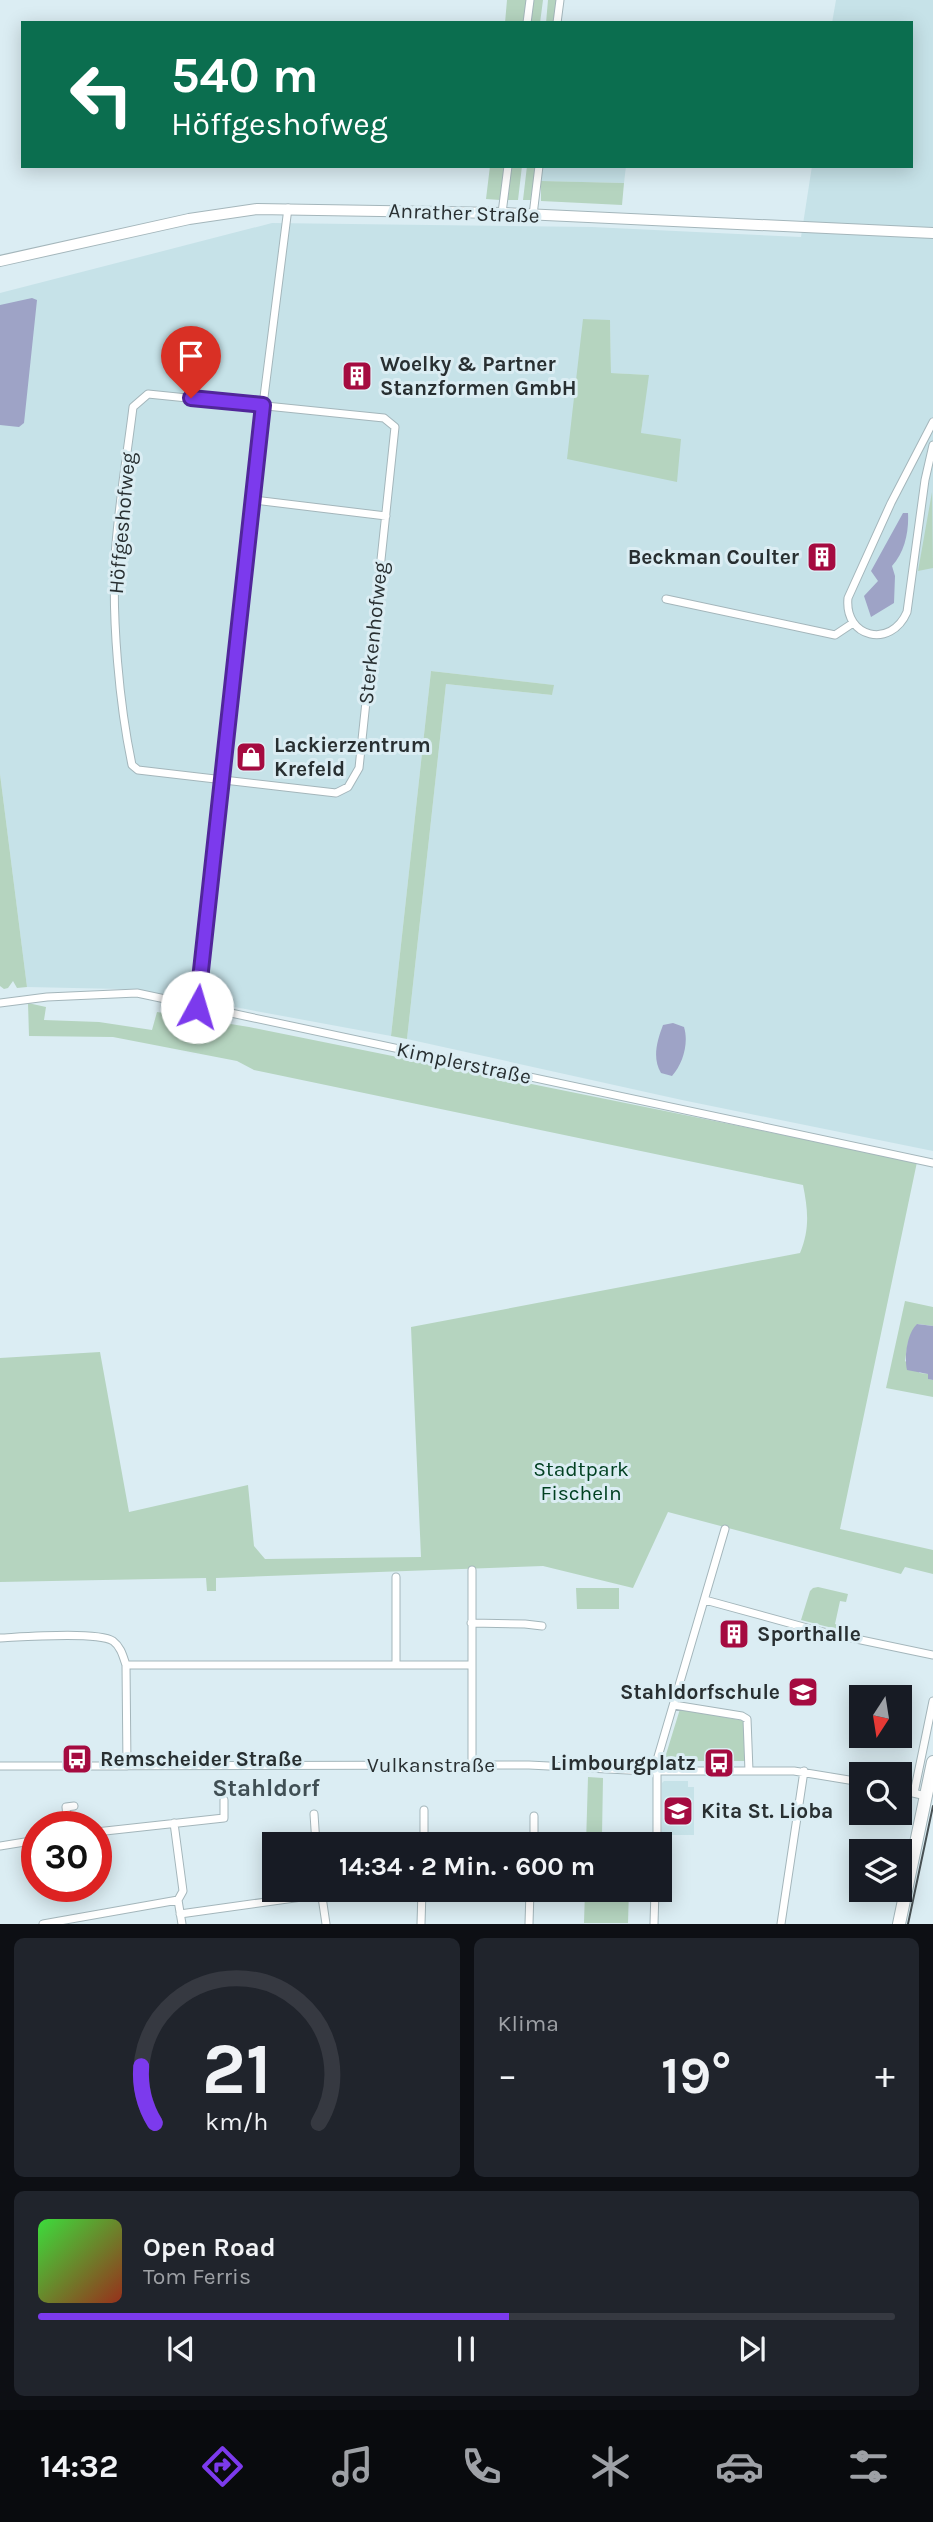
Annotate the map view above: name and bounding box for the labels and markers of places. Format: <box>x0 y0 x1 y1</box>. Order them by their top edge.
pin <box>161 326 221 398</box>
place label: Woelky & Partner Stanzformen GmbH <box>380 352 577 400</box>
building icon: Woelky & Partner Stanzformen GmbH <box>340 359 374 393</box>
building icon: Beckman Coulter <box>805 540 839 574</box>
place label: Beckman Coulter <box>628 545 800 569</box>
place label: Lackierzentrum Krefeld <box>274 733 431 781</box>
shop icon: Lackierzentrum Krefeld <box>234 740 268 774</box>
building icon: Sporthalle <box>717 1617 751 1651</box>
place label: Sporthalle <box>757 1622 861 1646</box>
school or university icon: Stahldorfschule <box>786 1675 820 1709</box>
place label: Stahldorfschule <box>620 1680 780 1704</box>
bus stop icon: Remscheider Straße <box>60 1742 94 1776</box>
bus stop icon: Limbourgplatz <box>702 1746 736 1780</box>
place label: Remscheider Straße <box>100 1747 302 1771</box>
place label: Limbourgplatz <box>550 1751 696 1775</box>
school or university icon: Kita St. Lioba <box>661 1794 695 1828</box>
place label: Kita St. Lioba <box>701 1799 833 1823</box>

